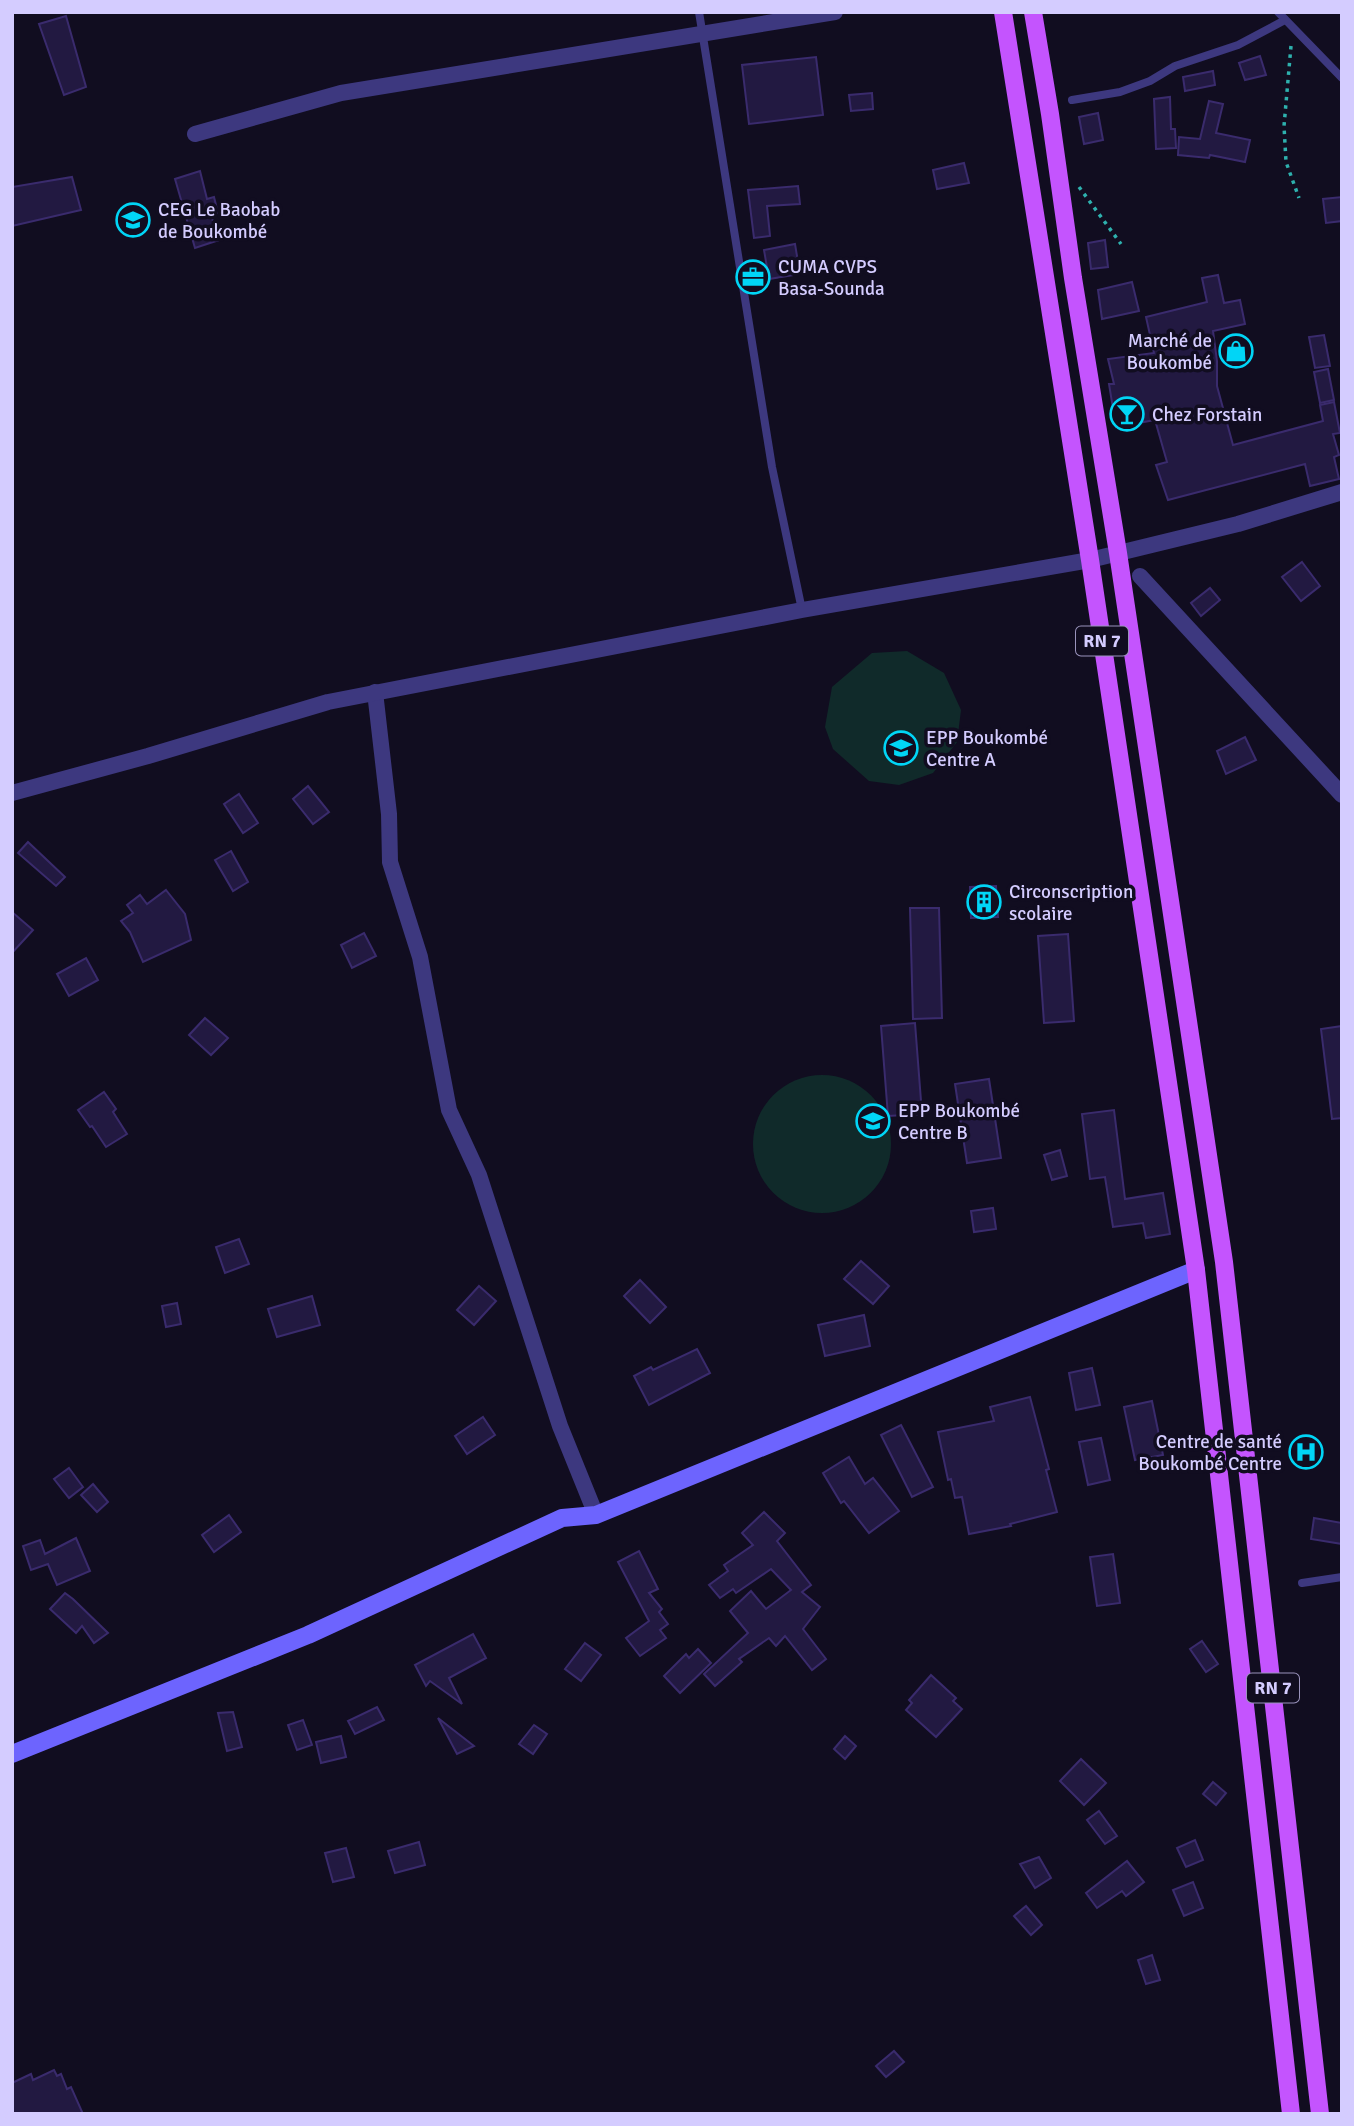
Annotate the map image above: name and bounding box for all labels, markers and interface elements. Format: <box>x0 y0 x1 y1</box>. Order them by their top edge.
place label: CEG Le Baobab de Boukombé <box>158 198 280 244</box>
school or university icon: CEG Le Baobab de Boukombé <box>114 201 152 239</box>
place label: CUMA CVPS Basa-Sounda <box>778 255 885 301</box>
office icon: CUMA CVPS Basa-Sounda <box>734 258 772 296</box>
place label: Marché de Boukombé <box>1127 329 1212 375</box>
shop icon: Marché de Boukombé <box>1217 332 1255 370</box>
bar icon: Chez Forstain <box>1108 395 1146 433</box>
place label: Chez Forstain <box>1152 403 1262 427</box>
road number: RN 7 <box>1076 626 1128 656</box>
place label: EPP Boukombé Centre A <box>926 726 1048 772</box>
school or university icon: EPP Boukombé Centre A <box>882 729 920 767</box>
place label: Circonscription scolaire <box>1009 880 1133 926</box>
building icon: Circonscription scolaire <box>965 883 1003 921</box>
place label: EPP Boukombé Centre B <box>898 1099 1020 1145</box>
school or university icon: EPP Boukombé Centre B <box>854 1102 892 1140</box>
place label: Centre de santé Boukombé Centre <box>1138 1430 1282 1476</box>
hospital icon: Centre de santé Boukombé Centre <box>1287 1433 1325 1471</box>
road number: RN 7 <box>1247 1674 1299 1702</box>

